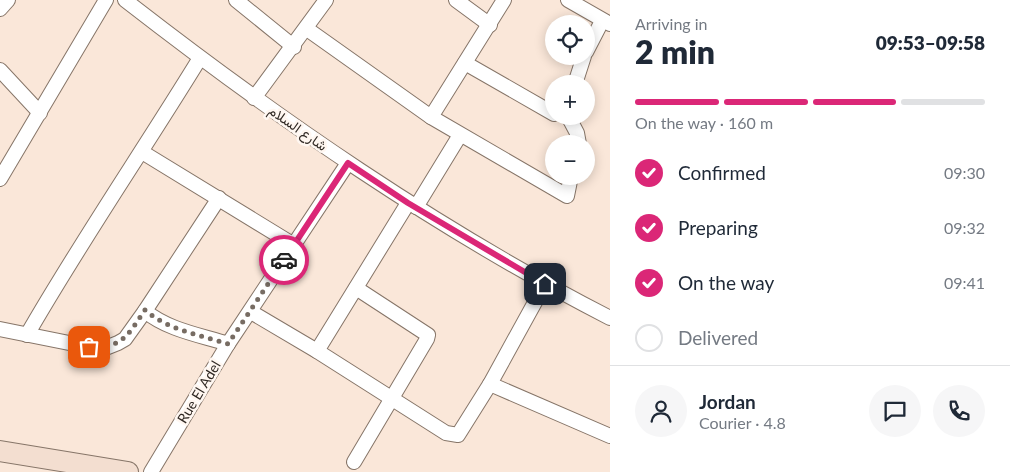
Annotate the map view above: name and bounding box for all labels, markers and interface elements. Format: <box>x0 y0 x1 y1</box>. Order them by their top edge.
text: Arriving in <box>635 14 708 33</box>
map controls <box>545 15 595 185</box>
button: locate <box>545 15 595 65</box>
text: 09:53–09:58 <box>876 31 985 54</box>
text: 2 min <box>635 32 715 71</box>
button: + <box>545 75 595 125</box>
street label: شارع السلام <box>264 101 331 156</box>
text: On the way · 160 m <box>635 113 773 132</box>
button: − <box>545 135 595 185</box>
icon: check <box>635 159 663 187</box>
text: Confirmed <box>678 161 766 184</box>
text: 09:30 <box>944 163 985 182</box>
icon: check <box>635 214 663 242</box>
text: Preparing <box>678 216 758 239</box>
text: 09:32 <box>944 218 985 237</box>
courier <box>259 235 309 285</box>
icon: car <box>270 246 298 274</box>
pin <box>524 263 566 305</box>
icon: check <box>635 269 663 297</box>
icon: home <box>531 270 559 298</box>
text: On the way <box>678 271 774 294</box>
text: 09:41 <box>944 273 985 292</box>
pin <box>68 326 110 368</box>
text: Delivered <box>678 326 758 349</box>
icon: bag <box>75 333 103 361</box>
street label: Rue El Adel <box>173 358 224 426</box>
button: person <box>635 385 687 437</box>
button: chat <box>869 385 921 437</box>
button: phone <box>933 385 985 437</box>
text: Jordan <box>699 390 756 413</box>
text: Courier · 4.8 <box>699 413 786 432</box>

